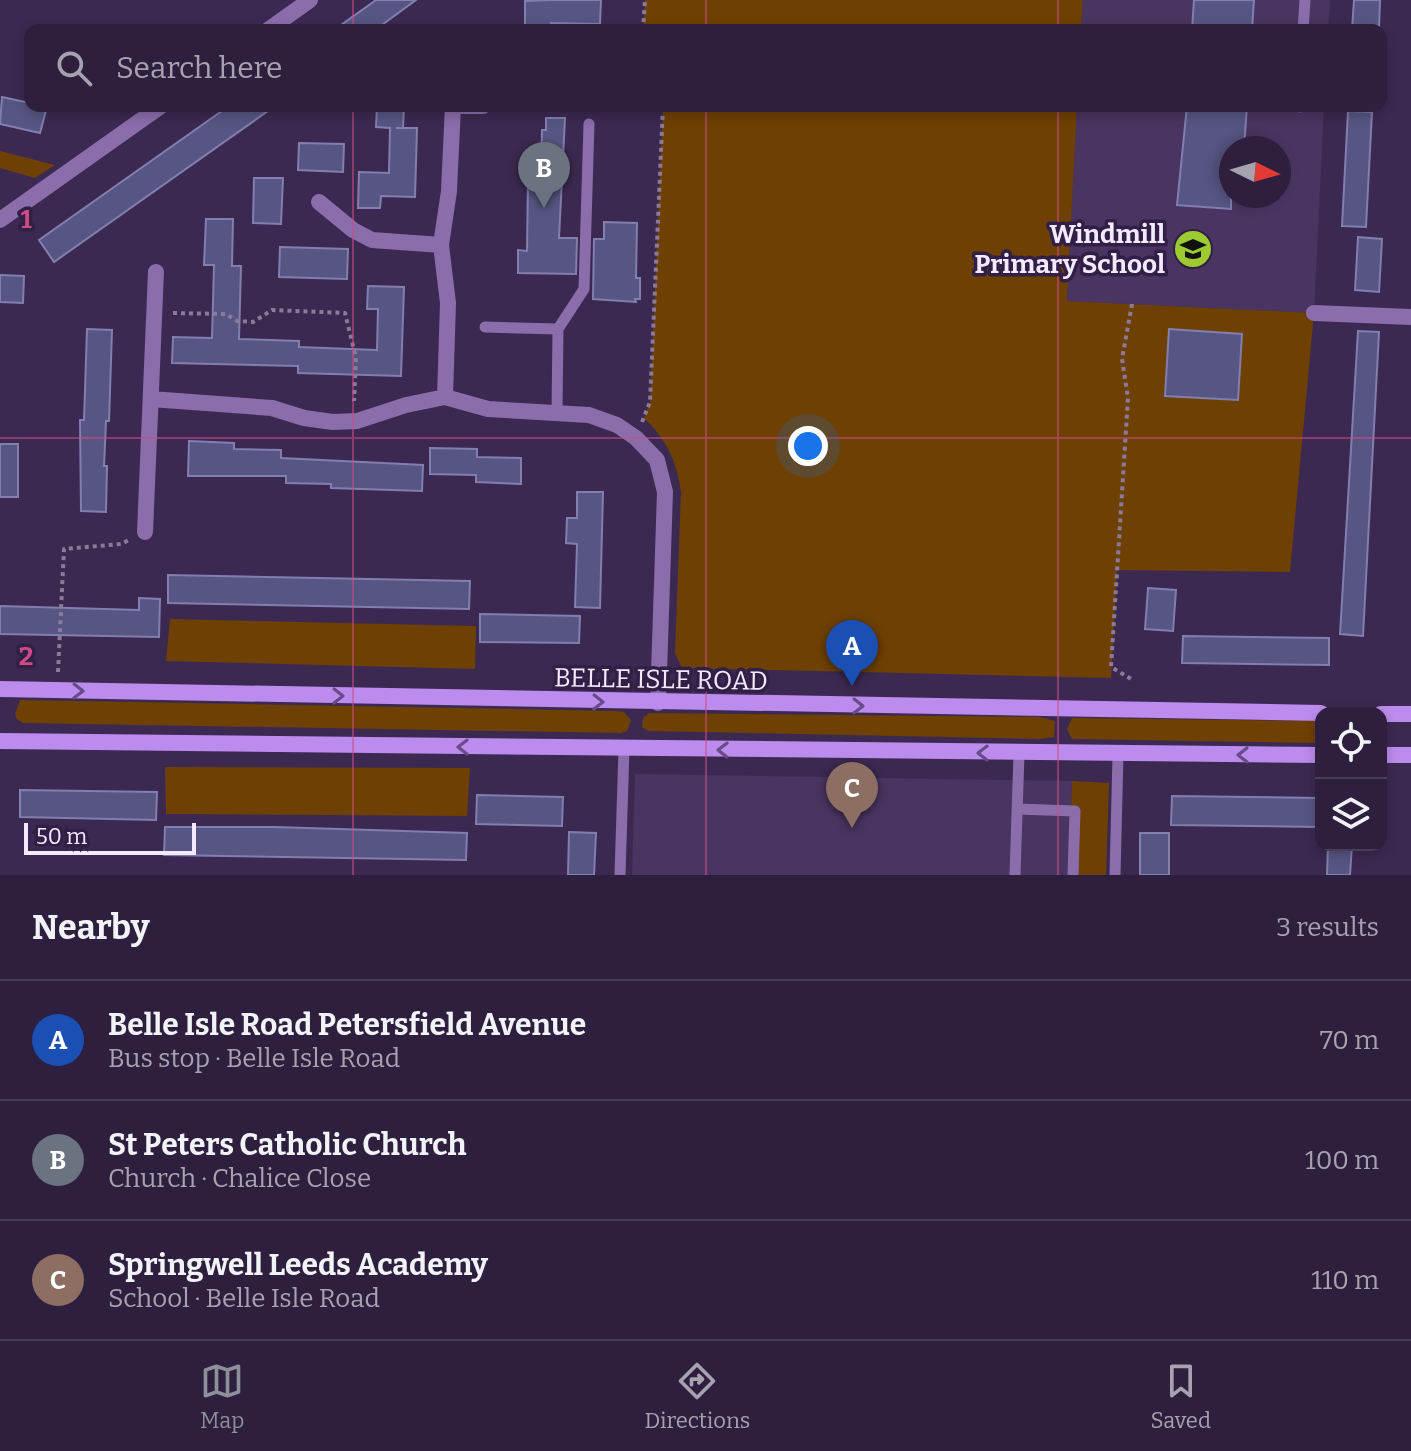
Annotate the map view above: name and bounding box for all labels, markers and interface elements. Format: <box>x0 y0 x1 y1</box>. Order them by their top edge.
search box <box>24 24 1387 112</box>
icon: search <box>52 46 96 90</box>
text: Search here <box>116 50 283 86</box>
north arrow <box>1219 136 1291 208</box>
pin: B <box>518 142 570 208</box>
text: 1 <box>20 204 32 235</box>
place label: Windmill Primary School <box>975 219 1165 280</box>
school or university icon: Windmill Primary School <box>1172 228 1214 270</box>
your location <box>788 426 828 466</box>
pin: A <box>826 620 878 686</box>
text: 2 <box>19 641 33 672</box>
street label: BELLE ISLE ROAD <box>554 662 768 697</box>
one-way arrow <box>72 682 85 700</box>
one-way arrow <box>332 688 345 705</box>
one-way arrow <box>592 693 605 710</box>
one-way arrow <box>852 697 865 715</box>
map controls <box>1315 707 1387 851</box>
button: locate <box>1315 707 1387 779</box>
one-way arrow <box>456 738 469 756</box>
one-way arrow <box>716 742 729 759</box>
one-way arrow <box>976 744 989 762</box>
one-way arrow <box>1236 746 1249 764</box>
pin: C <box>826 762 878 828</box>
button: layers <box>1315 779 1387 851</box>
scale bar <box>24 819 196 855</box>
text: 50 m <box>36 823 87 850</box>
text: Nearby <box>32 907 150 948</box>
text: 3 results <box>1276 912 1379 943</box>
text: Belle Isle Road Petersfield Avenue <box>108 1007 586 1043</box>
text: A <box>49 1025 67 1056</box>
text: 70 m <box>1320 1025 1379 1056</box>
text: Bus stop · Belle Isle Road <box>108 1043 400 1074</box>
text: St Peters Catholic Church <box>108 1127 467 1163</box>
text: B <box>50 1145 66 1176</box>
text: 100 m <box>1305 1145 1379 1176</box>
text: Church · Chalice Close <box>108 1163 371 1194</box>
text: Springwell Leeds Academy <box>108 1247 488 1283</box>
text: C <box>50 1265 66 1296</box>
text: 110 m <box>1311 1265 1379 1296</box>
text: School · Belle Isle Road <box>108 1283 380 1314</box>
tab: Map <box>200 1359 244 1434</box>
tab: Directions <box>645 1359 750 1434</box>
tab: Saved <box>1151 1359 1211 1434</box>

